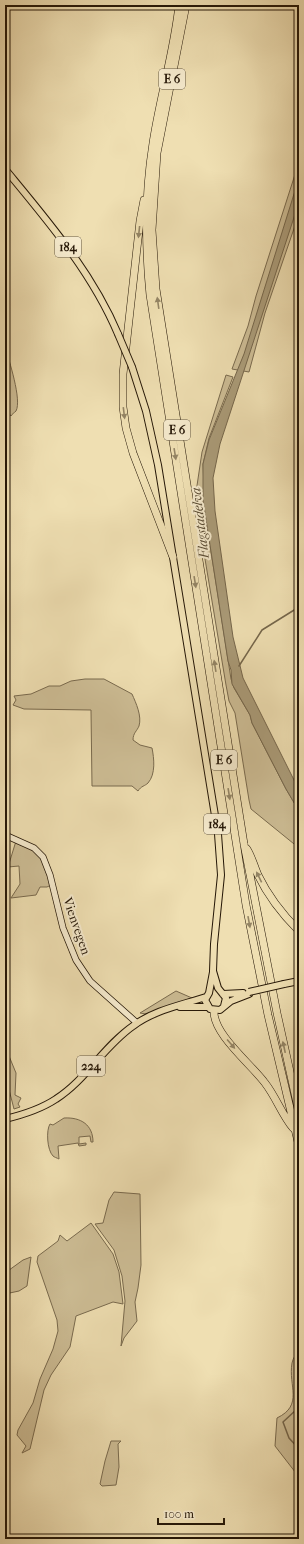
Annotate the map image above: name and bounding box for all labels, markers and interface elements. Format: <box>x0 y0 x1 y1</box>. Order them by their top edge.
road number: E 6 <box>159 69 185 89</box>
one-way arrow <box>135 226 142 238</box>
road number: 184 <box>55 237 81 257</box>
one-way arrow <box>155 297 161 309</box>
one-way arrow <box>121 406 127 419</box>
road number: E 6 <box>164 420 190 440</box>
one-way arrow <box>172 448 178 460</box>
water label: Flagstadelva <box>187 486 213 561</box>
one-way arrow <box>192 576 198 588</box>
one-way arrow <box>212 660 218 672</box>
road number: E 6 <box>211 750 237 770</box>
one-way arrow <box>226 788 232 800</box>
road number: 184 <box>204 814 230 834</box>
one-way arrow <box>256 871 263 883</box>
street label: Vienvegen <box>60 894 94 957</box>
one-way arrow <box>247 916 253 928</box>
one-way arrow <box>227 1039 236 1050</box>
one-way arrow <box>281 1040 287 1053</box>
road number: 224 <box>77 1056 105 1076</box>
scale bar <box>158 1500 224 1526</box>
text: 100 m <box>164 1507 194 1521</box>

